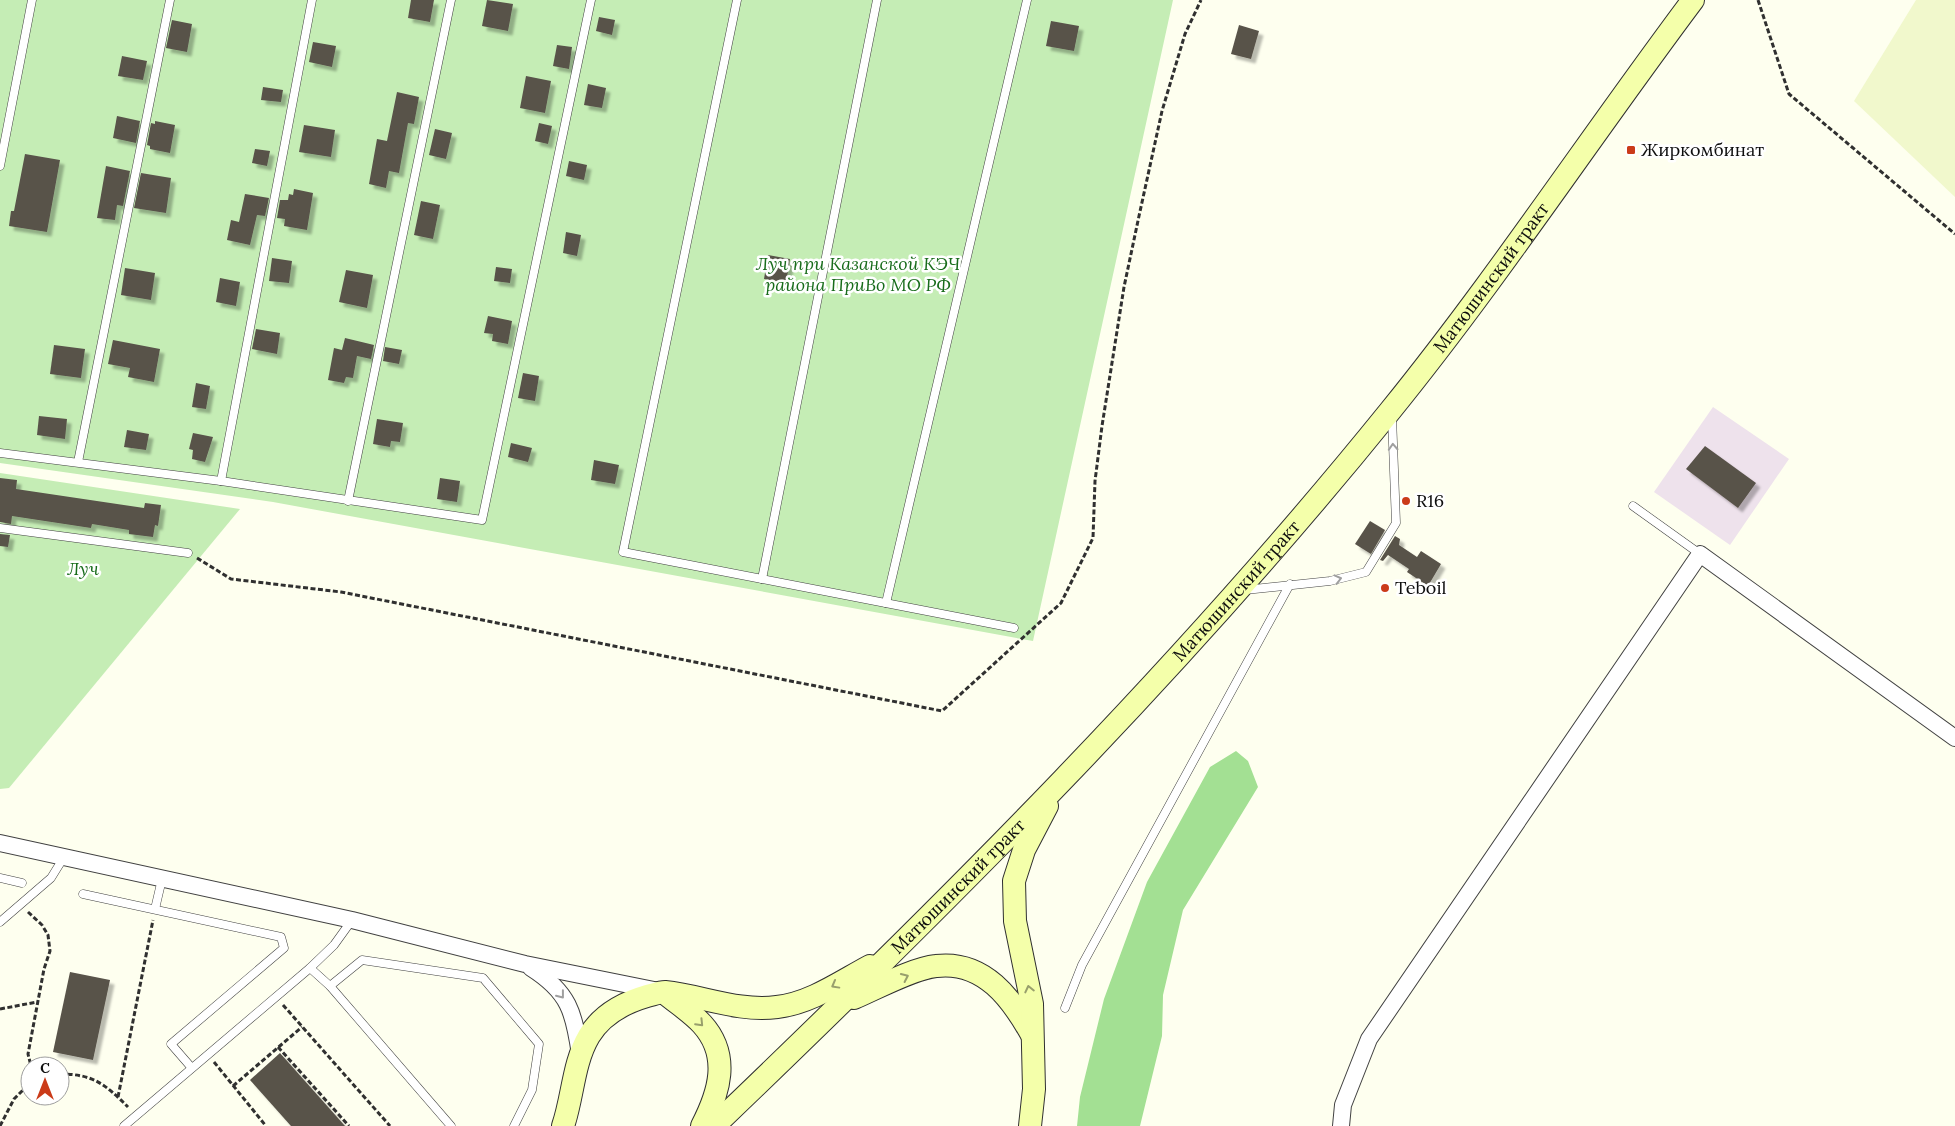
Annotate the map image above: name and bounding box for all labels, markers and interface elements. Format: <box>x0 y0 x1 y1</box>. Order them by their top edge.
place label: Жиркомбинат <box>1641 138 1764 161</box>
marker: Жиркомбинат <box>1625 144 1637 156</box>
street label: Матюшинский тракт <box>1428 198 1554 357</box>
park label: Луч при Казанской КЭЧ района ПриВо МО РФ <box>756 252 960 296</box>
one-way arrow <box>1388 443 1398 450</box>
place label: R16 <box>1416 489 1444 512</box>
marker: R16 <box>1400 495 1412 507</box>
street label: Матюшинский тракт <box>1168 515 1305 666</box>
park label: Луч <box>67 557 100 580</box>
one-way arrow <box>1334 574 1343 585</box>
place label: Teboil <box>1395 576 1446 599</box>
marker: Teboil <box>1379 582 1391 594</box>
street label: Матюшинский тракт <box>886 814 1030 959</box>
one-way arrow <box>900 972 909 983</box>
one-way arrow <box>831 979 840 989</box>
one-way arrow <box>1024 984 1035 993</box>
one-way arrow <box>555 989 564 999</box>
one-way arrow <box>694 1018 703 1027</box>
north arrow <box>20 1056 70 1106</box>
text: С <box>40 1059 50 1077</box>

